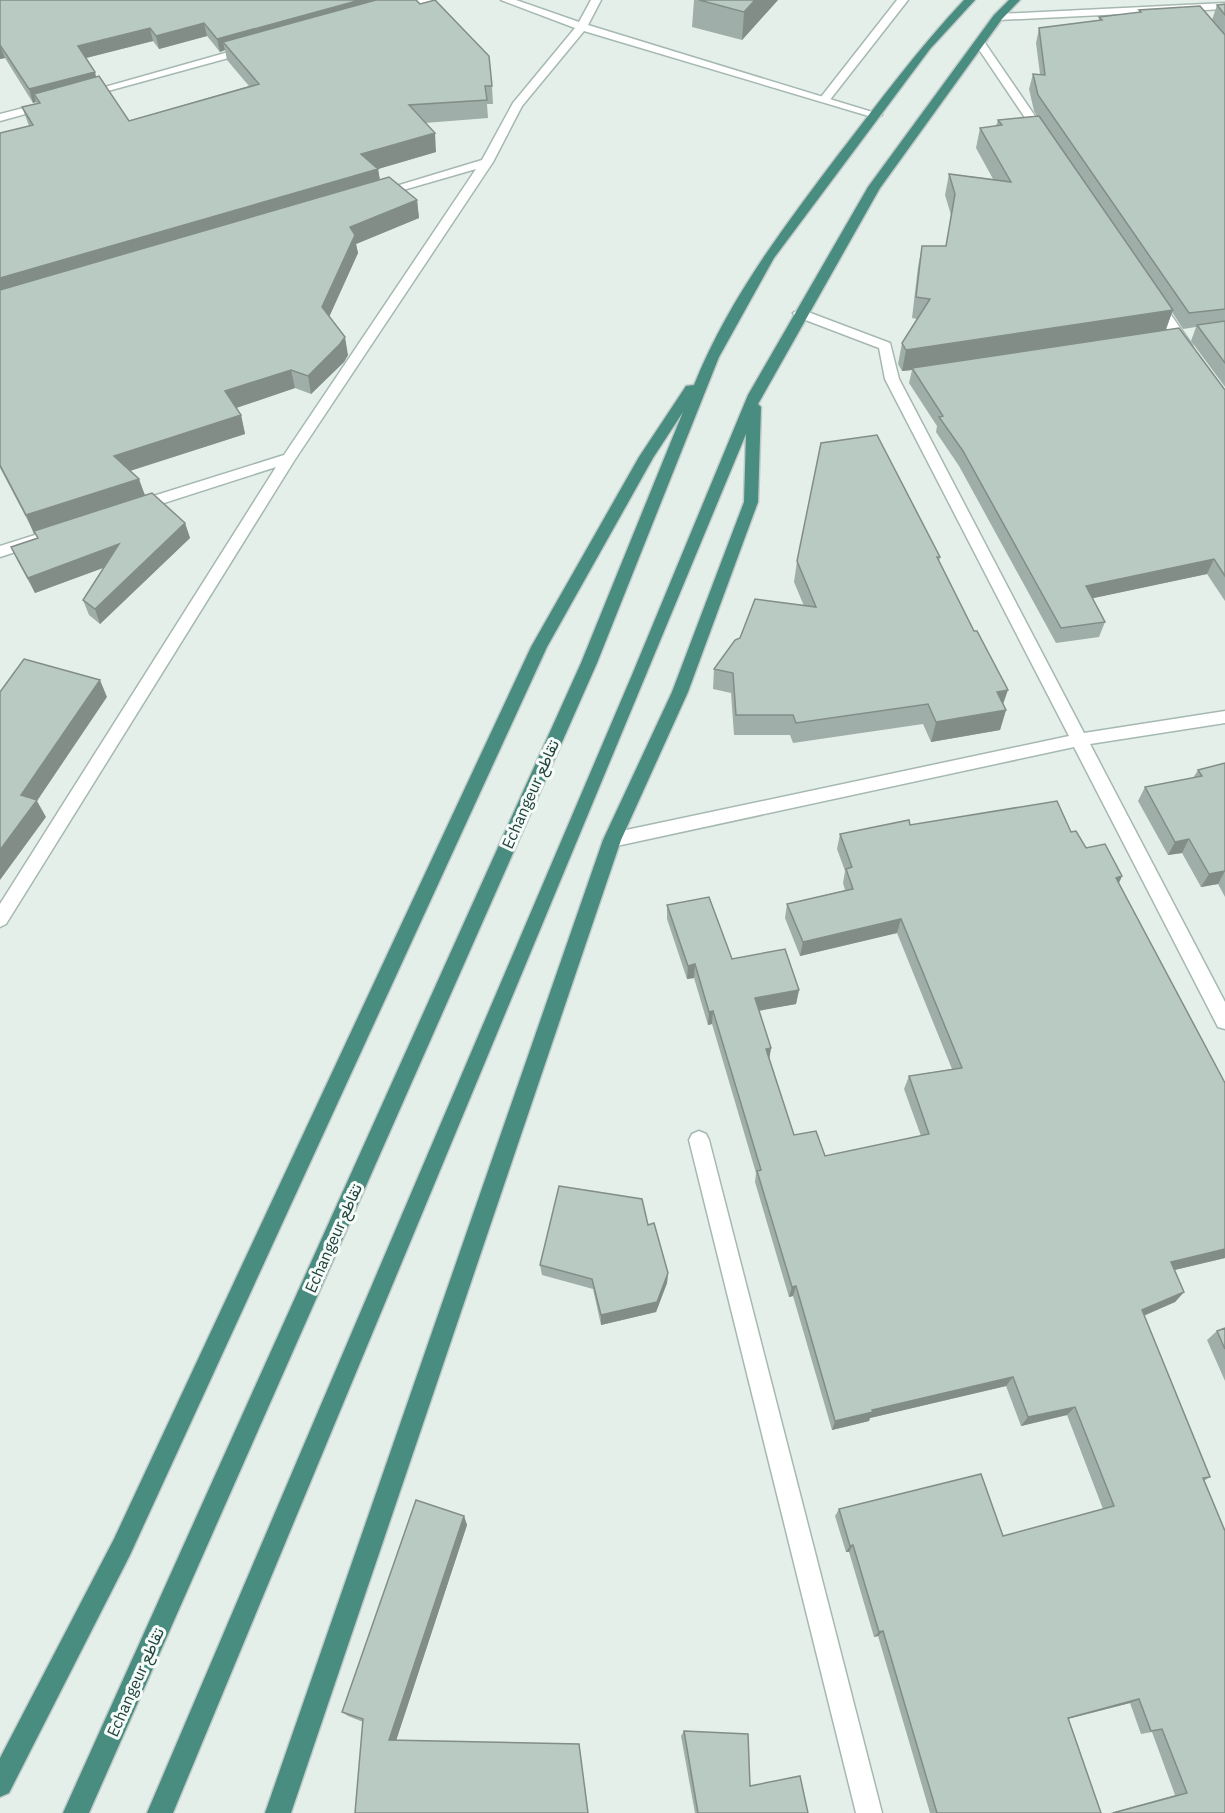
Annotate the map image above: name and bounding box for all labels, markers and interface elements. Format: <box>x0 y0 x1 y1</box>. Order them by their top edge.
street label: Echangeur تقاطع <box>497 736 565 852</box>
street label: Echangeur تقاطع <box>300 1180 368 1296</box>
street label: Echangeur تقاطع <box>102 1624 170 1740</box>

